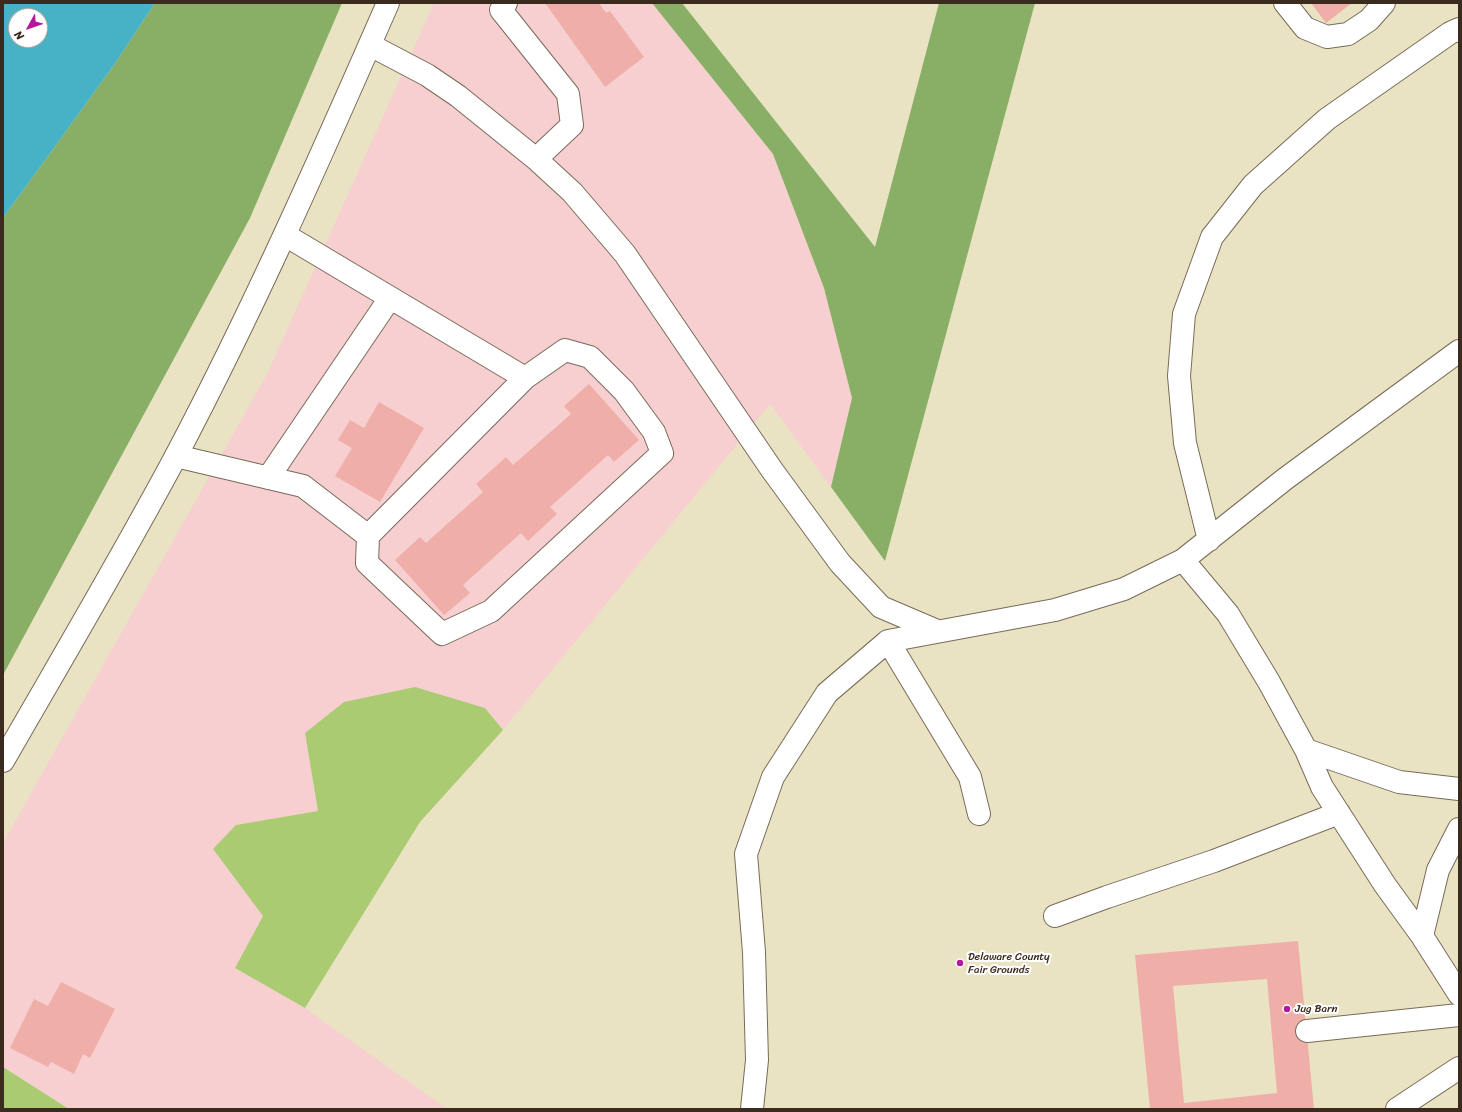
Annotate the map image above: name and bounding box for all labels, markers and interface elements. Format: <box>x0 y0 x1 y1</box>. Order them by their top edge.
north arrow <box>8 8 48 48</box>
text: N <box>9 26 29 44</box>
place label: Delaware County Fair Grounds <box>968 950 1050 976</box>
marker: Delaware County Fair Grounds <box>955 958 965 968</box>
place label: Jug Barn <box>1295 1002 1337 1016</box>
marker: Jug Barn <box>1282 1004 1292 1014</box>

